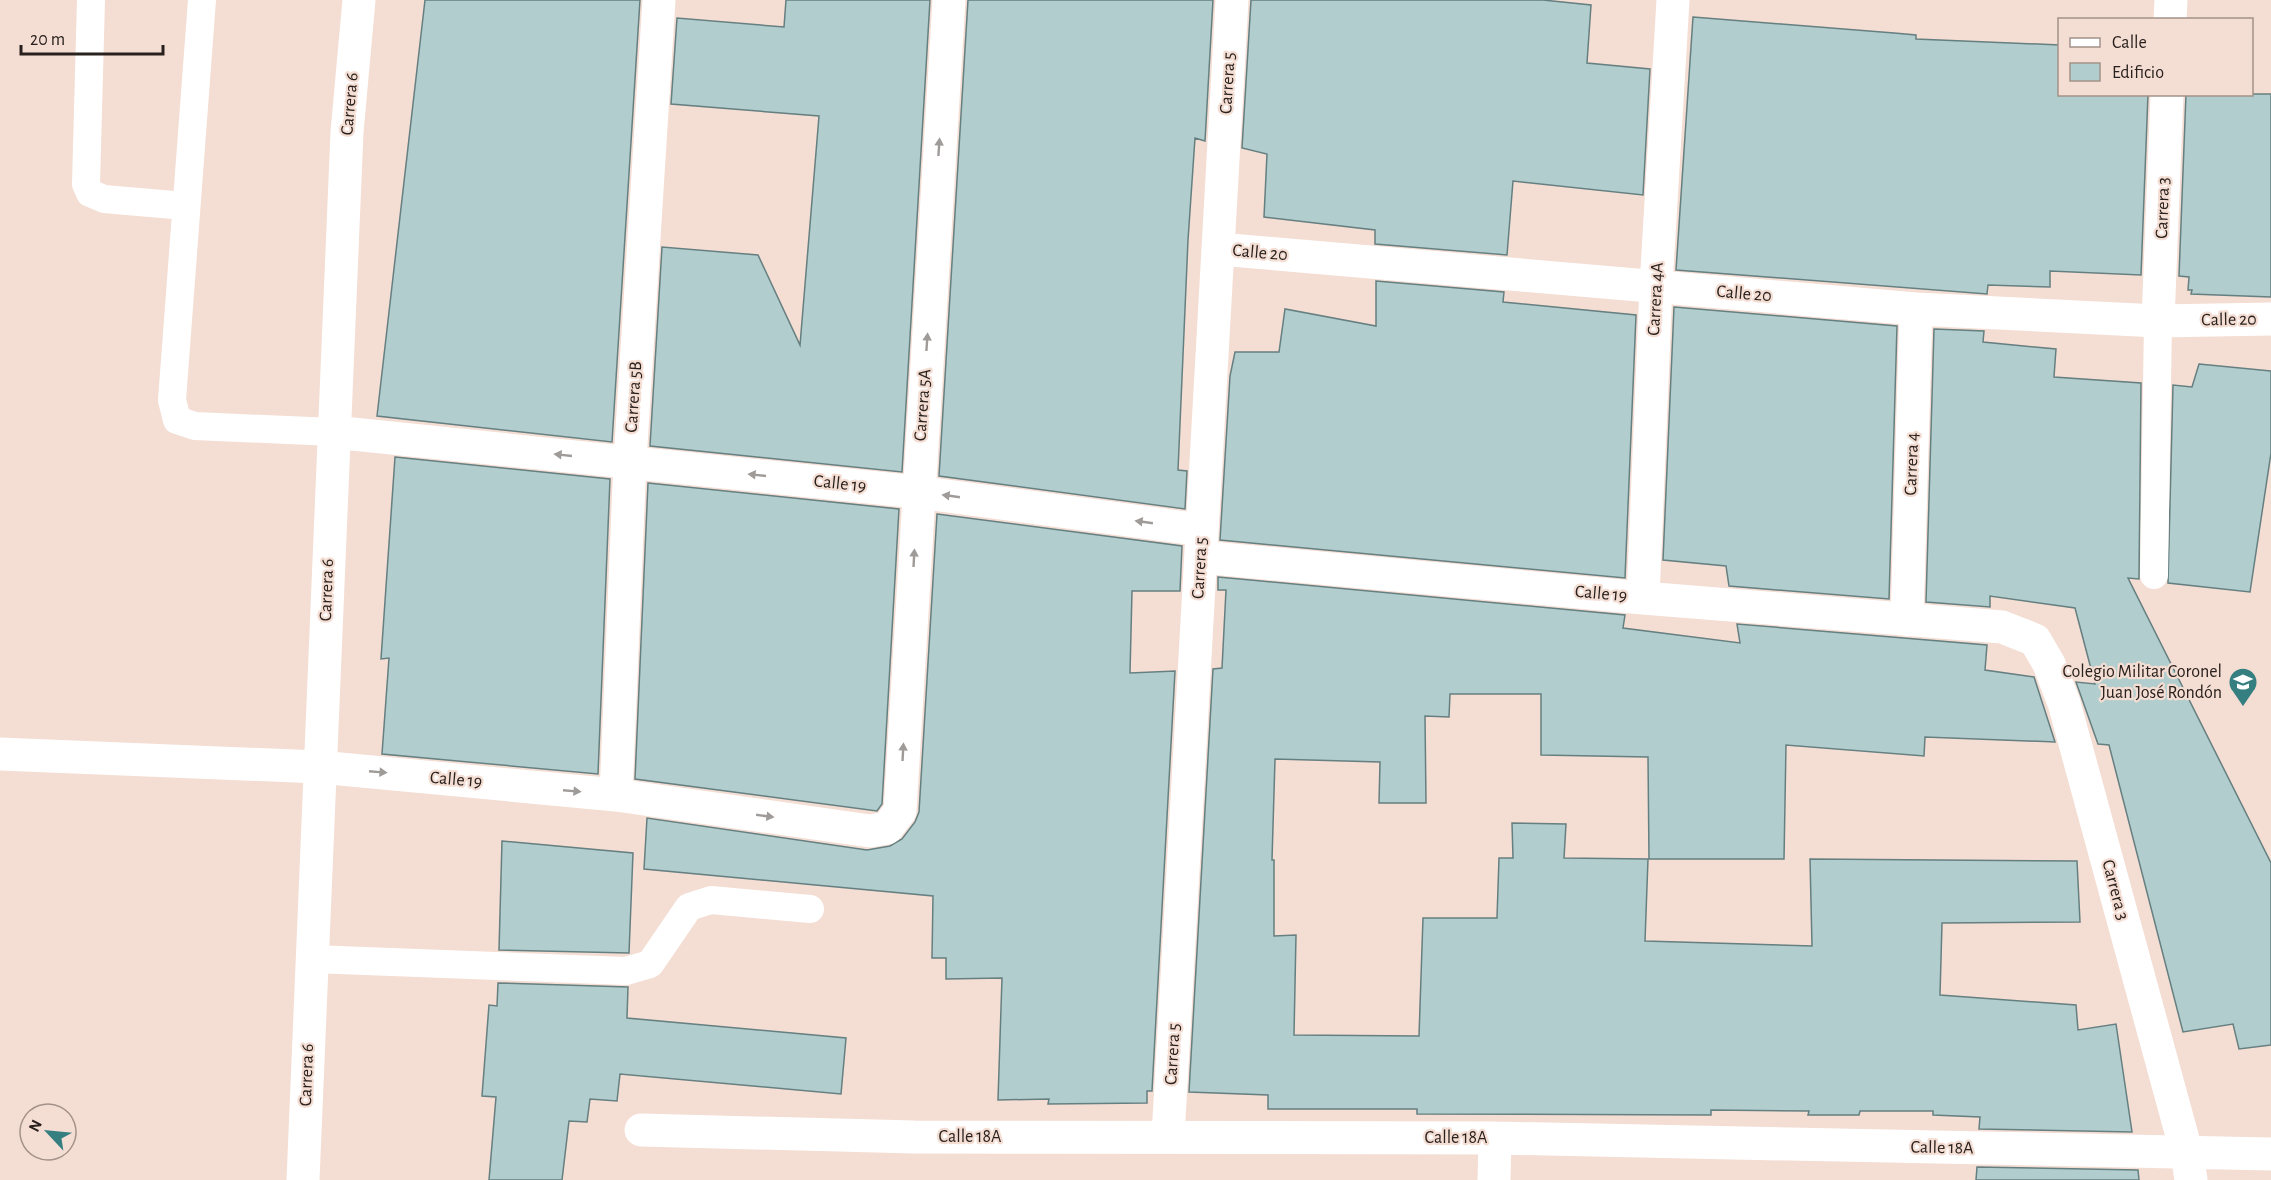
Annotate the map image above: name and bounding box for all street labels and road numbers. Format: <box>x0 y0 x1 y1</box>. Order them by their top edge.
street label: Carrera 5 <box>1217 52 1239 114</box>
street label: Carrera 6 <box>338 72 362 136</box>
street label: Carrera 3 <box>2153 177 2173 239</box>
street label: Calle 20 <box>1232 242 1288 264</box>
street label: Carrera 4A <box>1645 261 1667 336</box>
street label: Calle 20 <box>1716 283 1772 305</box>
street label: Calle 20 <box>2201 311 2257 329</box>
street label: Carrera 5B <box>623 361 645 433</box>
street label: Carrera 5A <box>912 368 935 442</box>
street label: Carrera 4 <box>1902 432 1922 496</box>
street label: Calle 19 <box>813 472 867 496</box>
street label: Carrera 5 <box>1189 537 1211 599</box>
street label: Carrera 6 <box>317 558 337 622</box>
street label: Calle 19 <box>1574 583 1628 605</box>
street label: Calle 19 <box>429 769 483 791</box>
street label: Carrera 3 <box>2098 858 2132 922</box>
street label: Carrera 5 <box>1162 1023 1184 1085</box>
street label: Carrera 6 <box>297 1043 317 1107</box>
street label: Calle 18A <box>939 1128 1002 1146</box>
street label: Calle 18A <box>1425 1129 1488 1147</box>
street label: Calle 18A <box>1910 1138 1974 1158</box>

